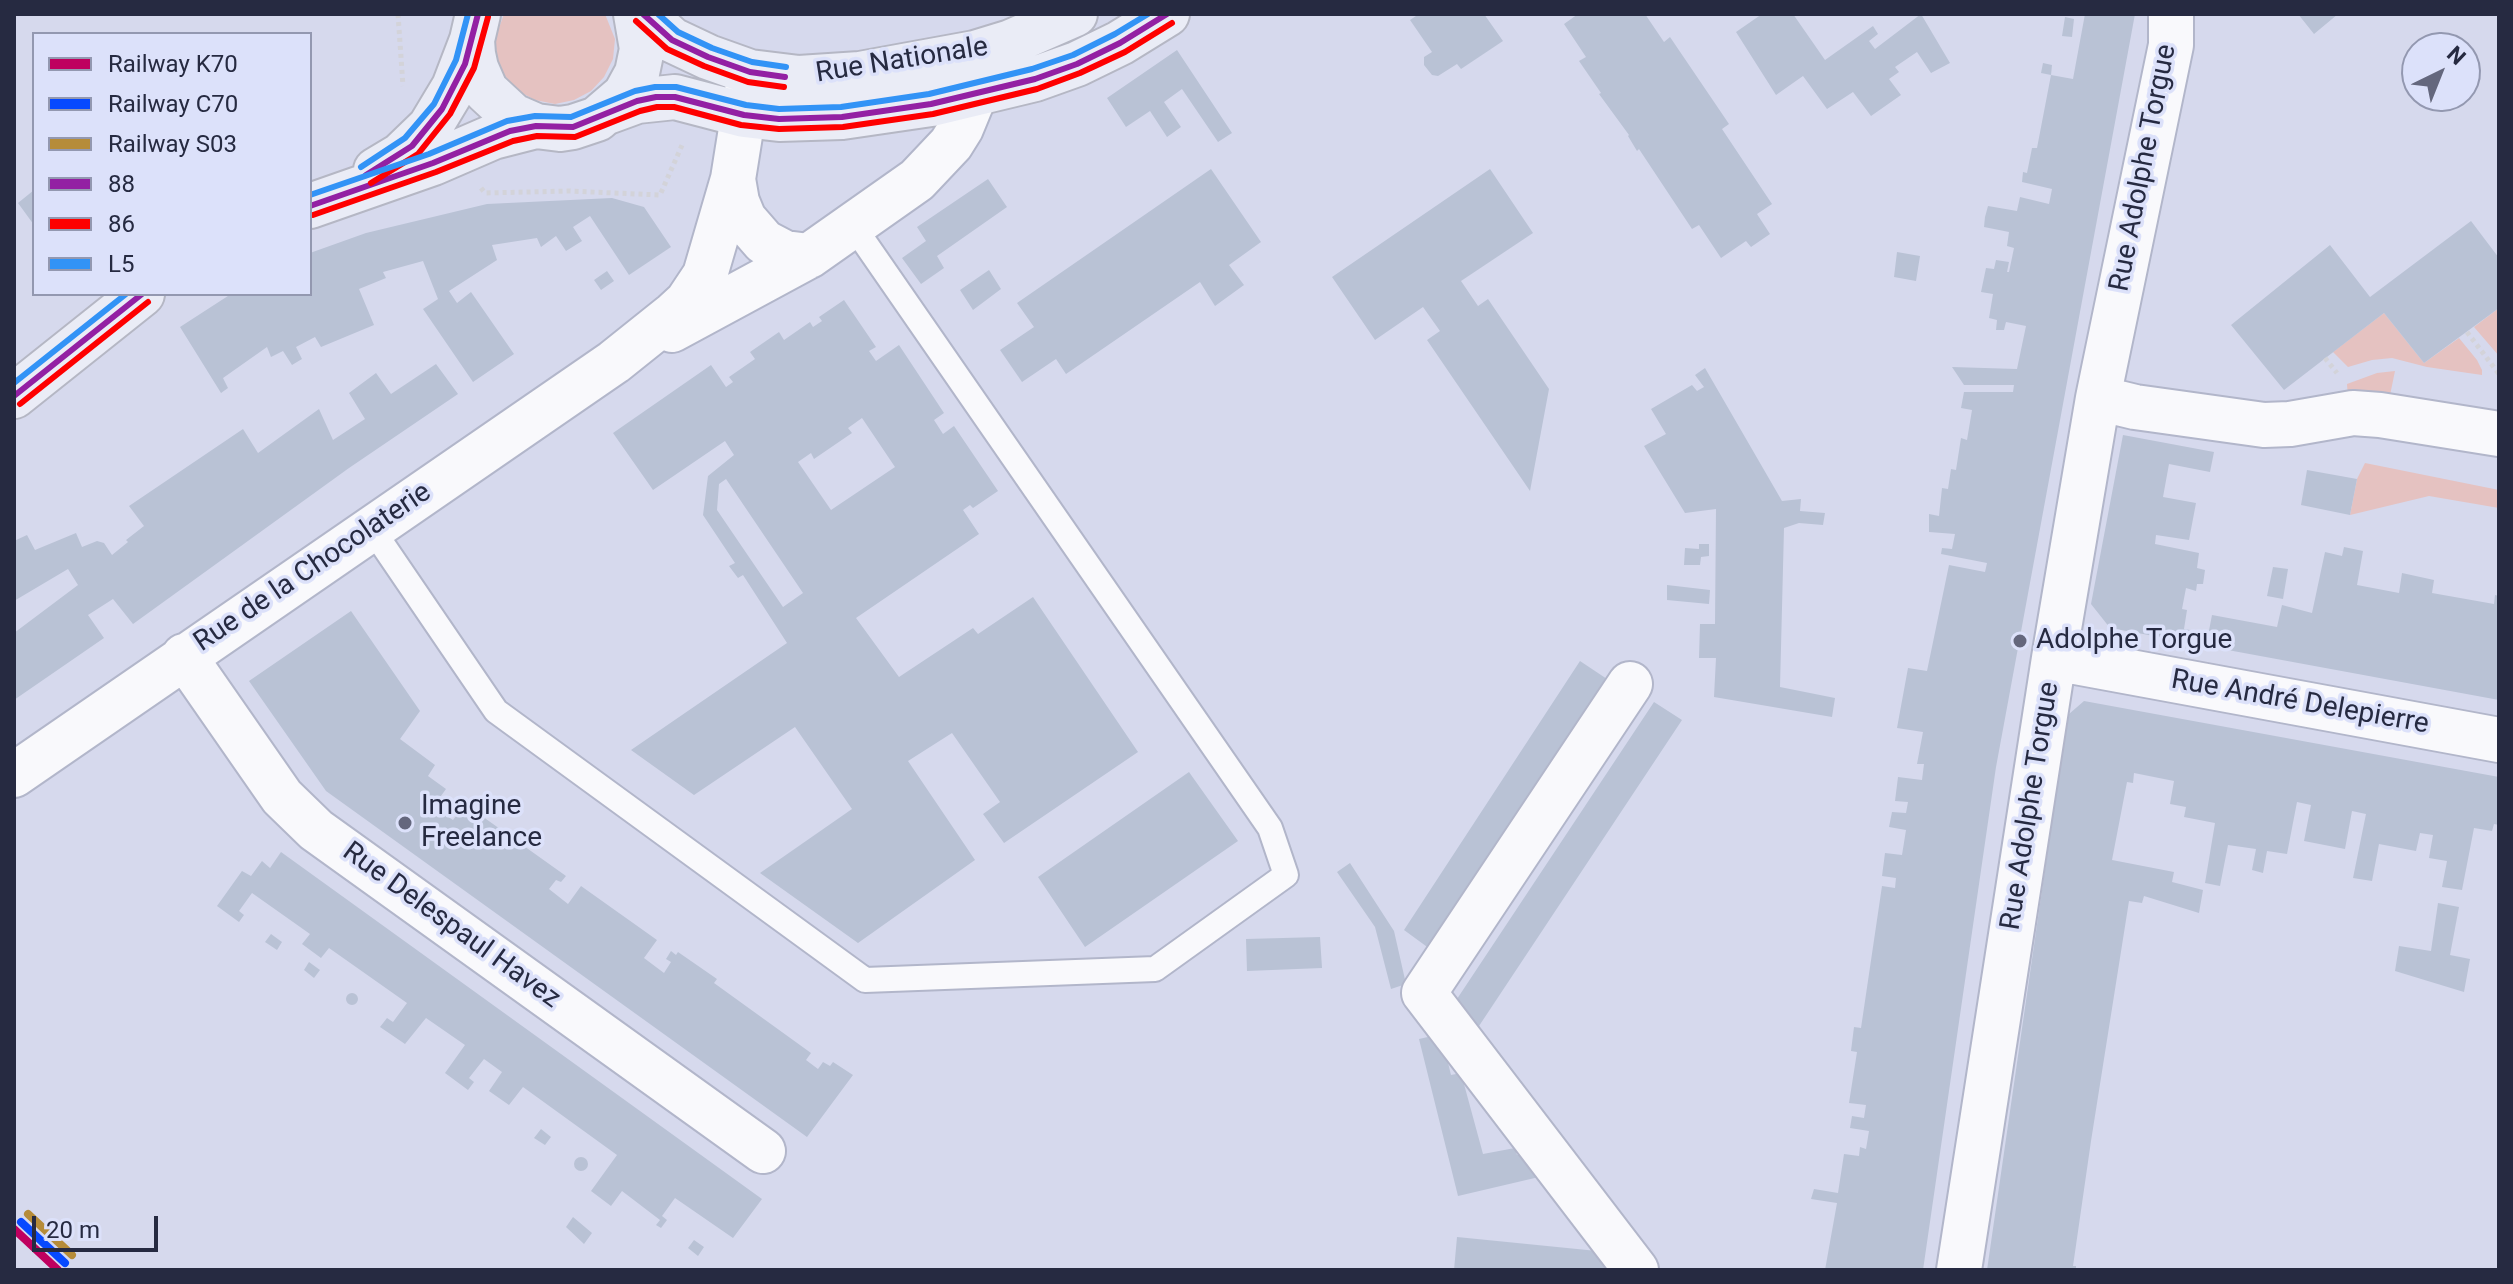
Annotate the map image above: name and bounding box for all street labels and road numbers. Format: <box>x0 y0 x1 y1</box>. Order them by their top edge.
street label: Rue Nationale <box>813 31 991 91</box>
street label: Rue Adolphe Torgue <box>2104 42 2184 294</box>
street label: Rue de la Chocolaterie <box>188 476 438 660</box>
street label: Rue André Delepierre <box>2169 664 2431 742</box>
street label: Rue Adolphe Torgue <box>1995 680 2067 932</box>
street label: Rue Delespaul Havez <box>336 836 566 1016</box>

